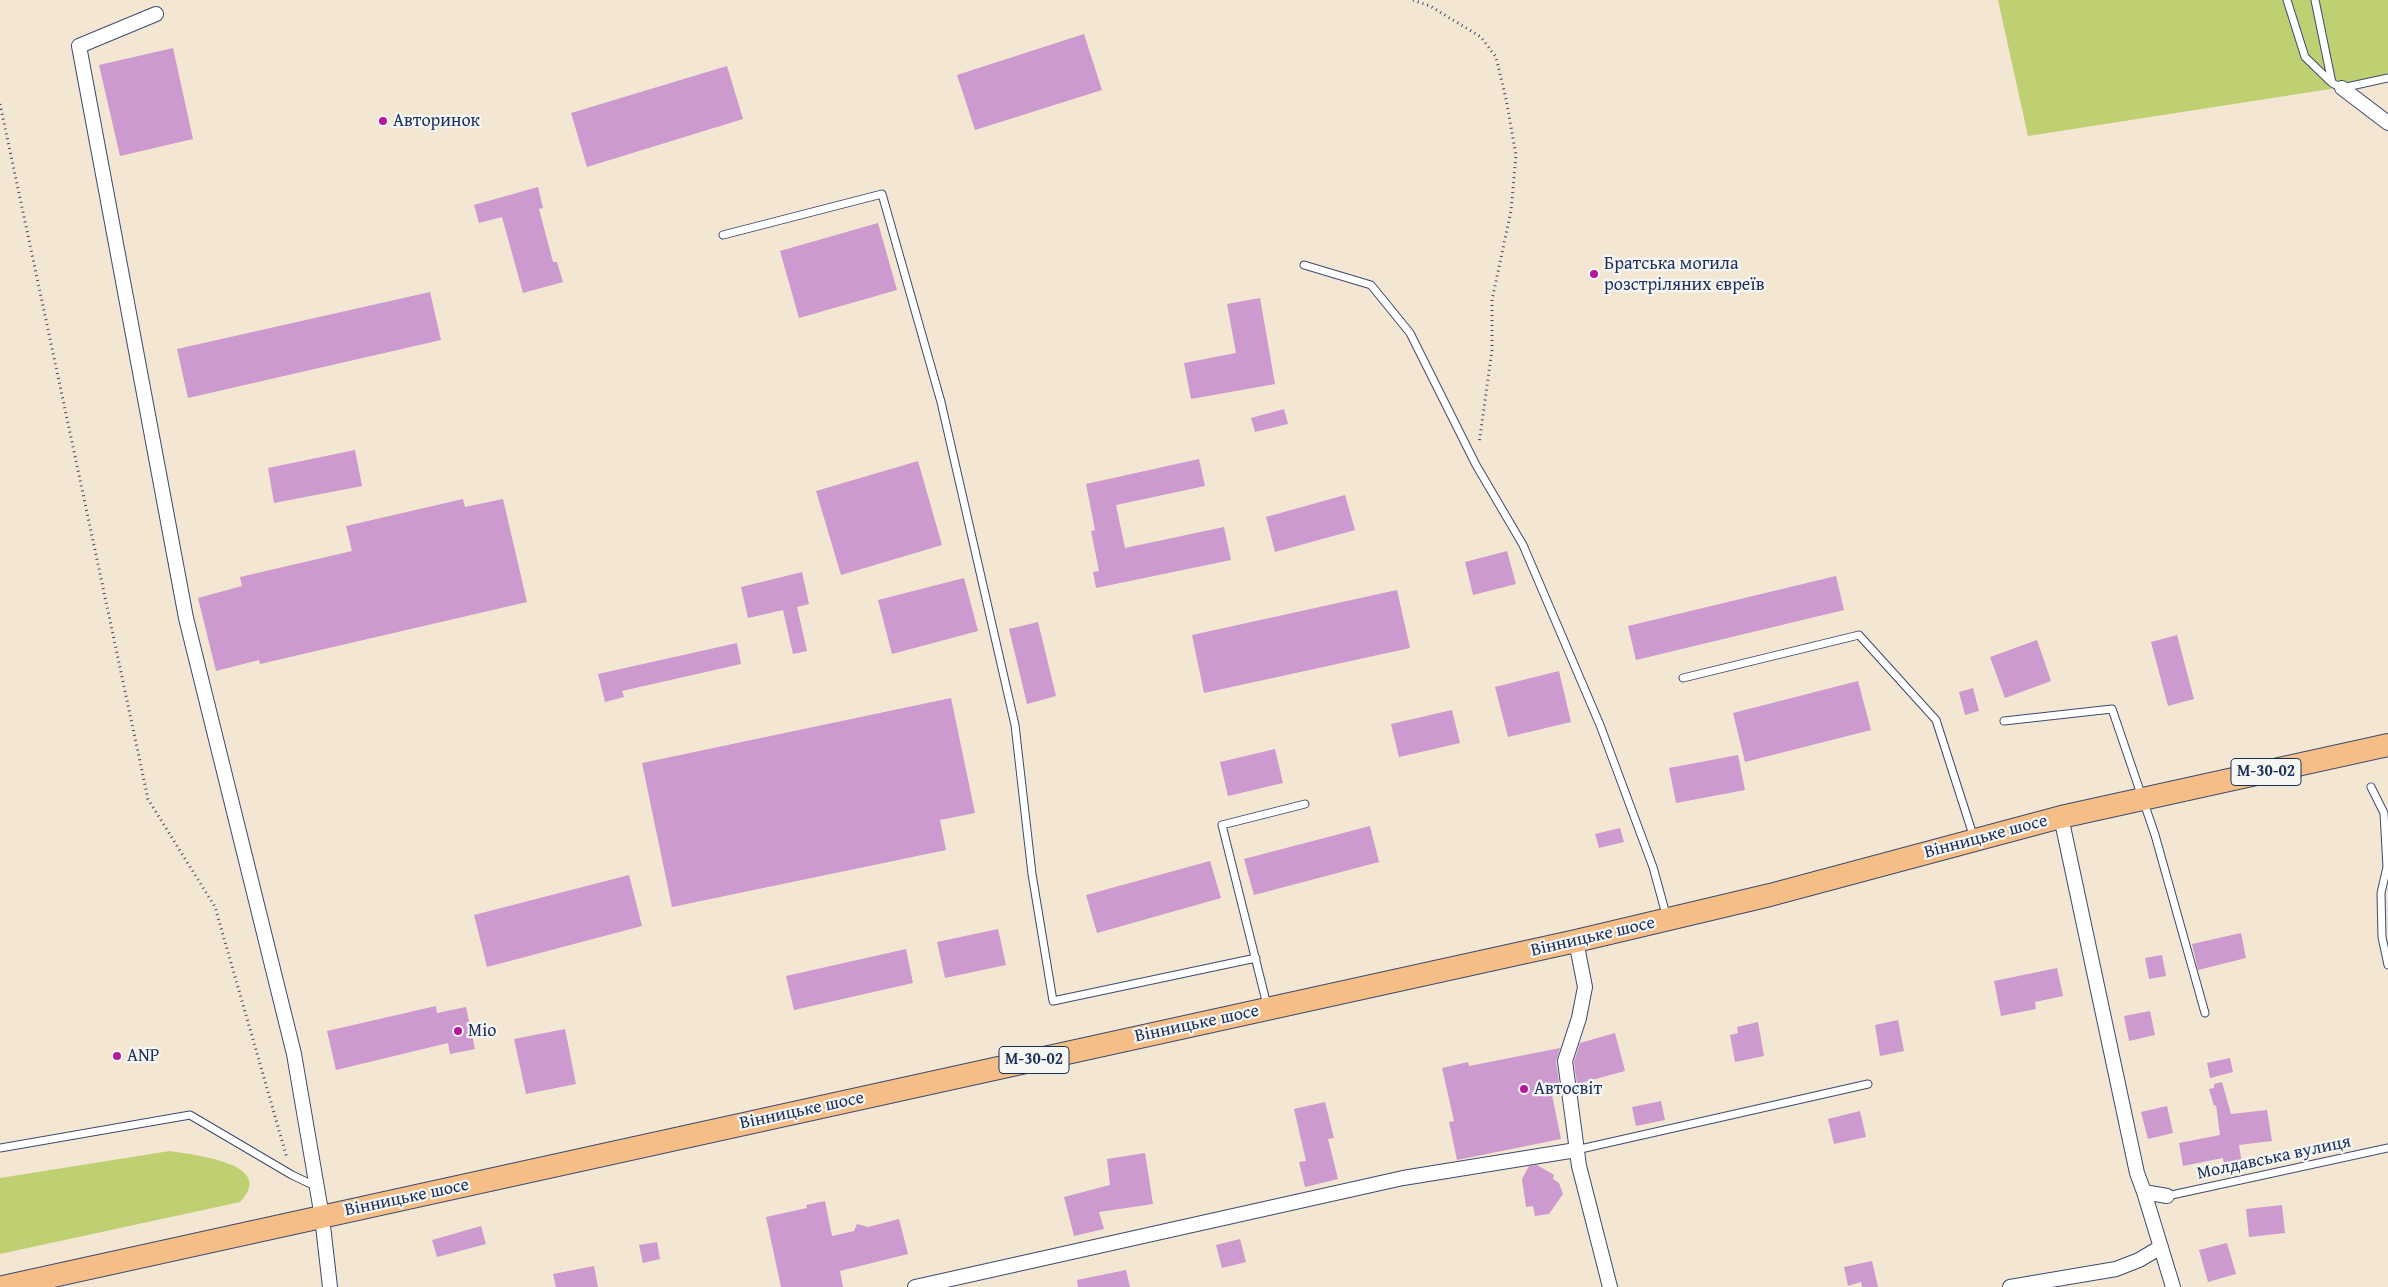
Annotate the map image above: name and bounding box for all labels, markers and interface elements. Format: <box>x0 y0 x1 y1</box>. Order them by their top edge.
place label: Авторинок <box>393 110 480 132</box>
marker: Авторинок <box>377 115 389 127</box>
place label: Братська могила розстріляних євреїв <box>1604 253 1765 296</box>
marker: Братська могила розстріляних євреїв <box>1588 268 1600 280</box>
road number: М-30-02 <box>2231 759 2301 786</box>
street label: Вінницьке шосе <box>1922 810 2050 864</box>
street label: Вінницьке шосе <box>1529 912 1657 962</box>
street label: Вінницьке шосе <box>1133 1000 1261 1048</box>
place label: Міо <box>468 1020 496 1042</box>
marker: Міо <box>452 1025 464 1037</box>
place label: ANP <box>127 1045 159 1067</box>
road number: М-30-02 <box>999 1046 1069 1074</box>
marker: ANP <box>111 1050 123 1062</box>
place label: Автосвіт <box>1534 1078 1602 1100</box>
marker: Автосвіт <box>1518 1083 1530 1095</box>
street label: Вінницьке шосе <box>738 1087 866 1135</box>
street label: Молдавська вулиця <box>2195 1131 2353 1185</box>
street label: Вінницьке шосе <box>343 1174 471 1222</box>

